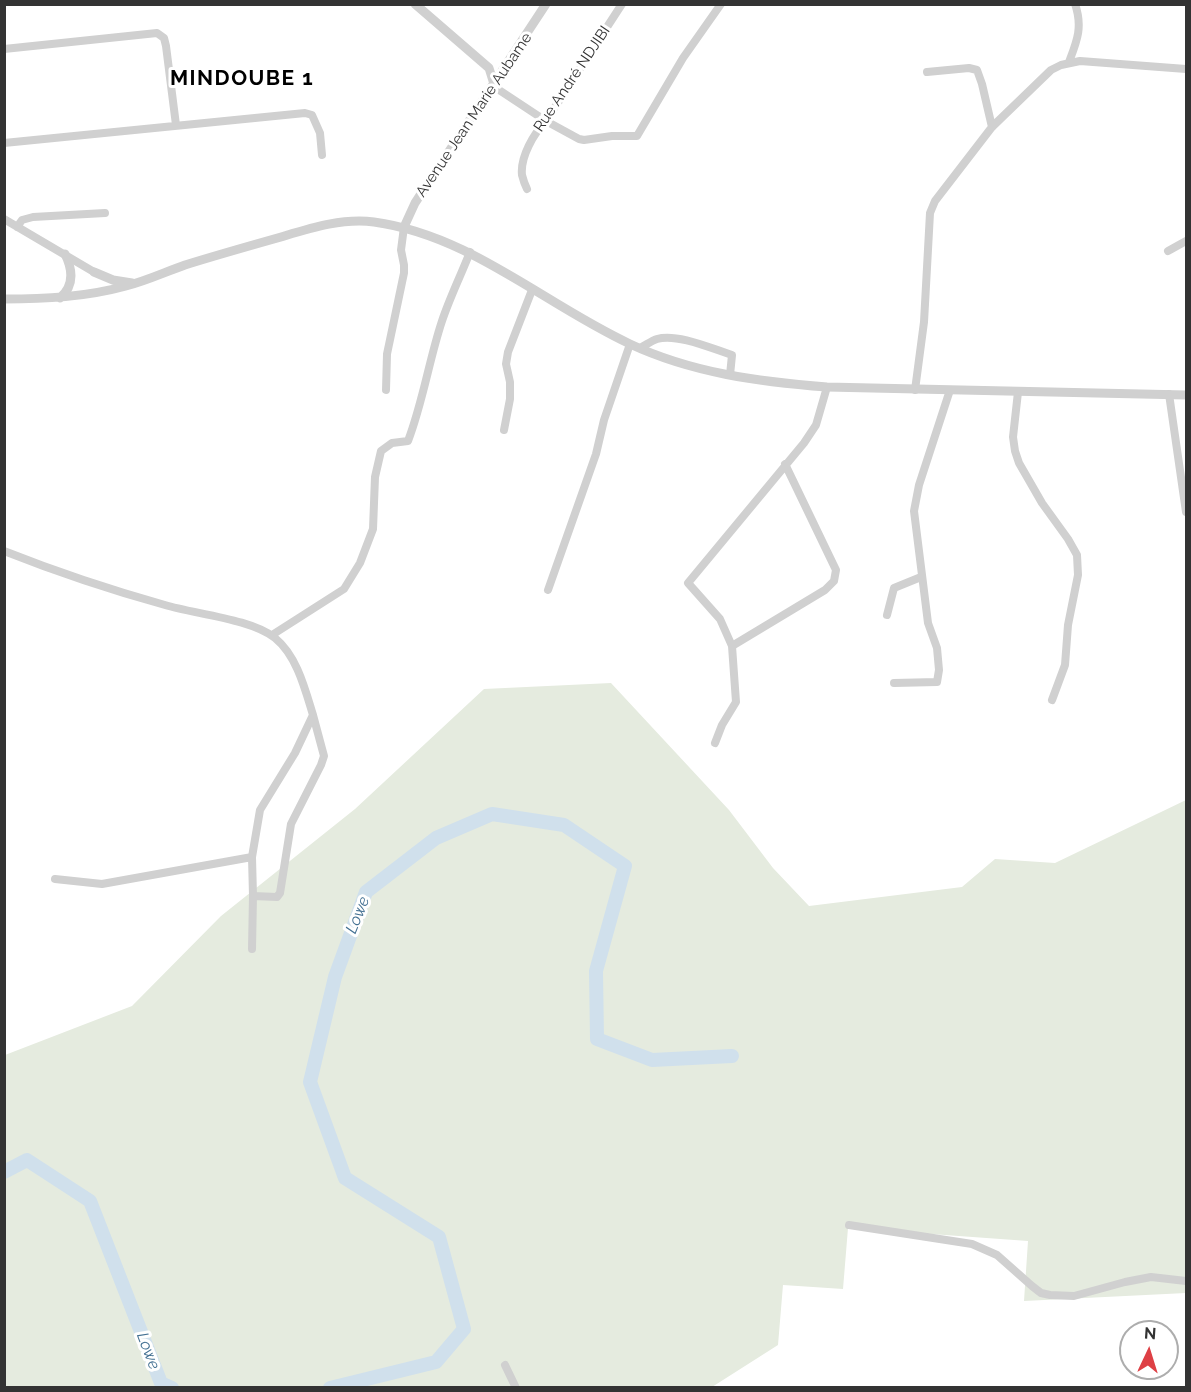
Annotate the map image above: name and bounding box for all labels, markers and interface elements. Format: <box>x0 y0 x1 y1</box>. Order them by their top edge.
street label: Rue André NDJIBI <box>530 23 614 135</box>
street label: Avenue Jean Marie Aubame <box>412 29 536 201</box>
district label: MINDOUBE 1 <box>170 66 314 92</box>
water label: Lowe <box>342 894 374 936</box>
north arrow <box>1119 1320 1179 1380</box>
text: N <box>1143 1324 1157 1343</box>
water label: Lowe <box>132 1330 164 1372</box>

